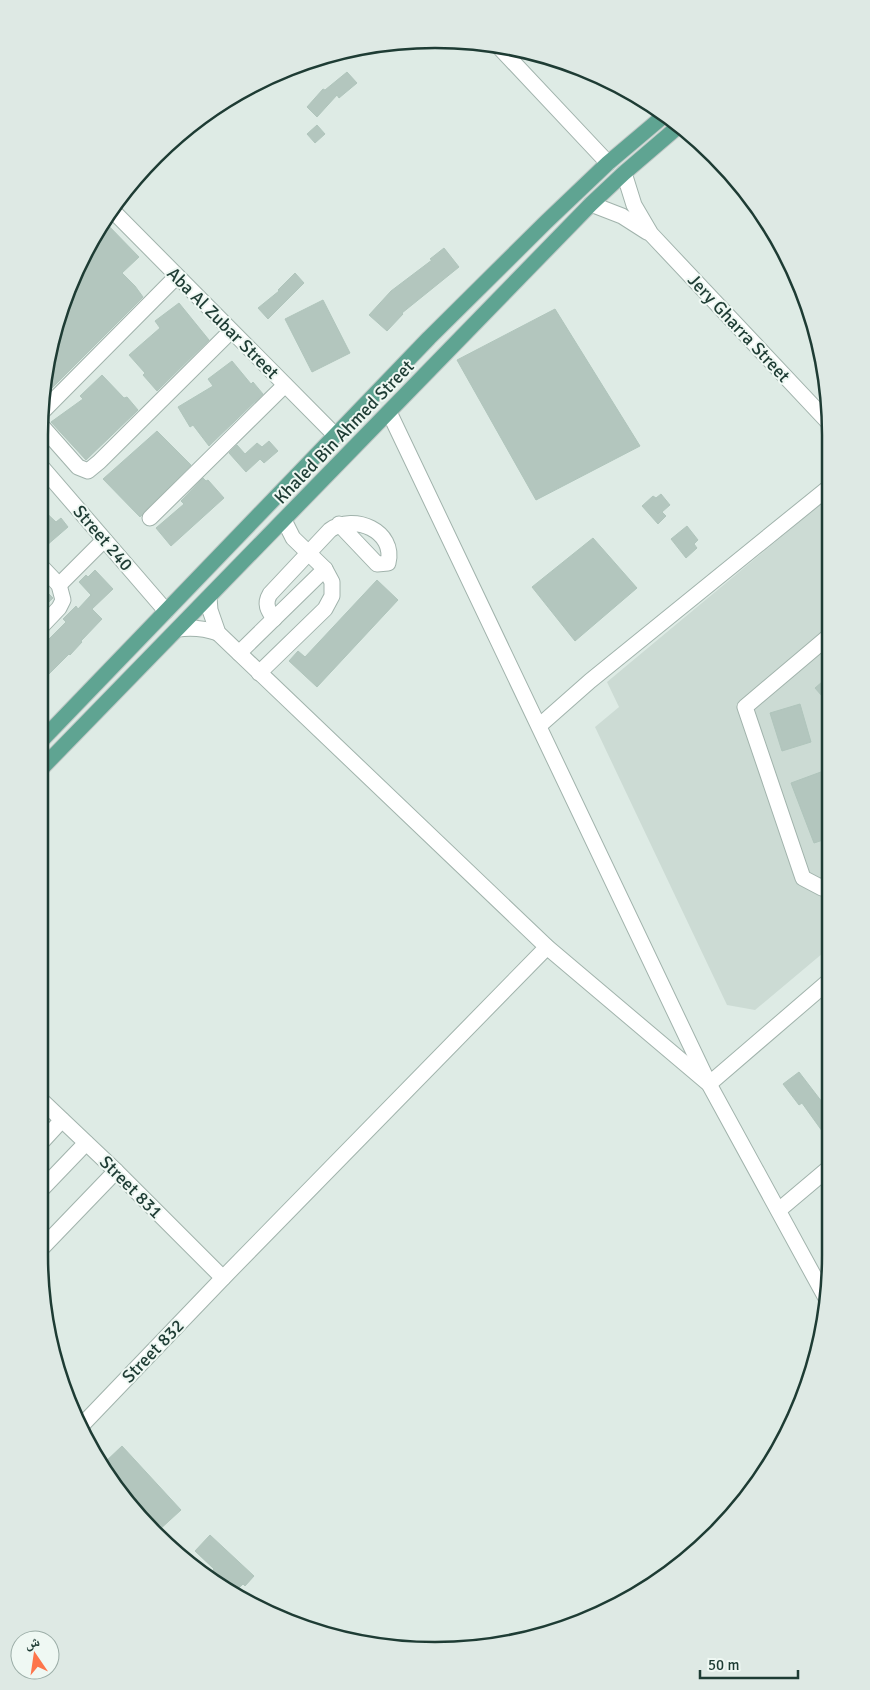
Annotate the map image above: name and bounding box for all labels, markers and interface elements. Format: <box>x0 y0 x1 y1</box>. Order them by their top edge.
street label: Aba Al Zubar Street <box>162 262 284 384</box>
street label: Jery Gharra Street <box>683 269 795 387</box>
street label: Khaled Bin Ahmed Street <box>270 356 418 508</box>
street label: Street 240 <box>68 501 138 575</box>
street label: Street 831 <box>95 1151 167 1223</box>
street label: Street 832 <box>117 1315 189 1387</box>
north arrow <box>10 1630 60 1680</box>
text: ش <box>23 1633 41 1653</box>
scale bar <box>700 1648 798 1680</box>
text: 50 m <box>708 1656 739 1674</box>

